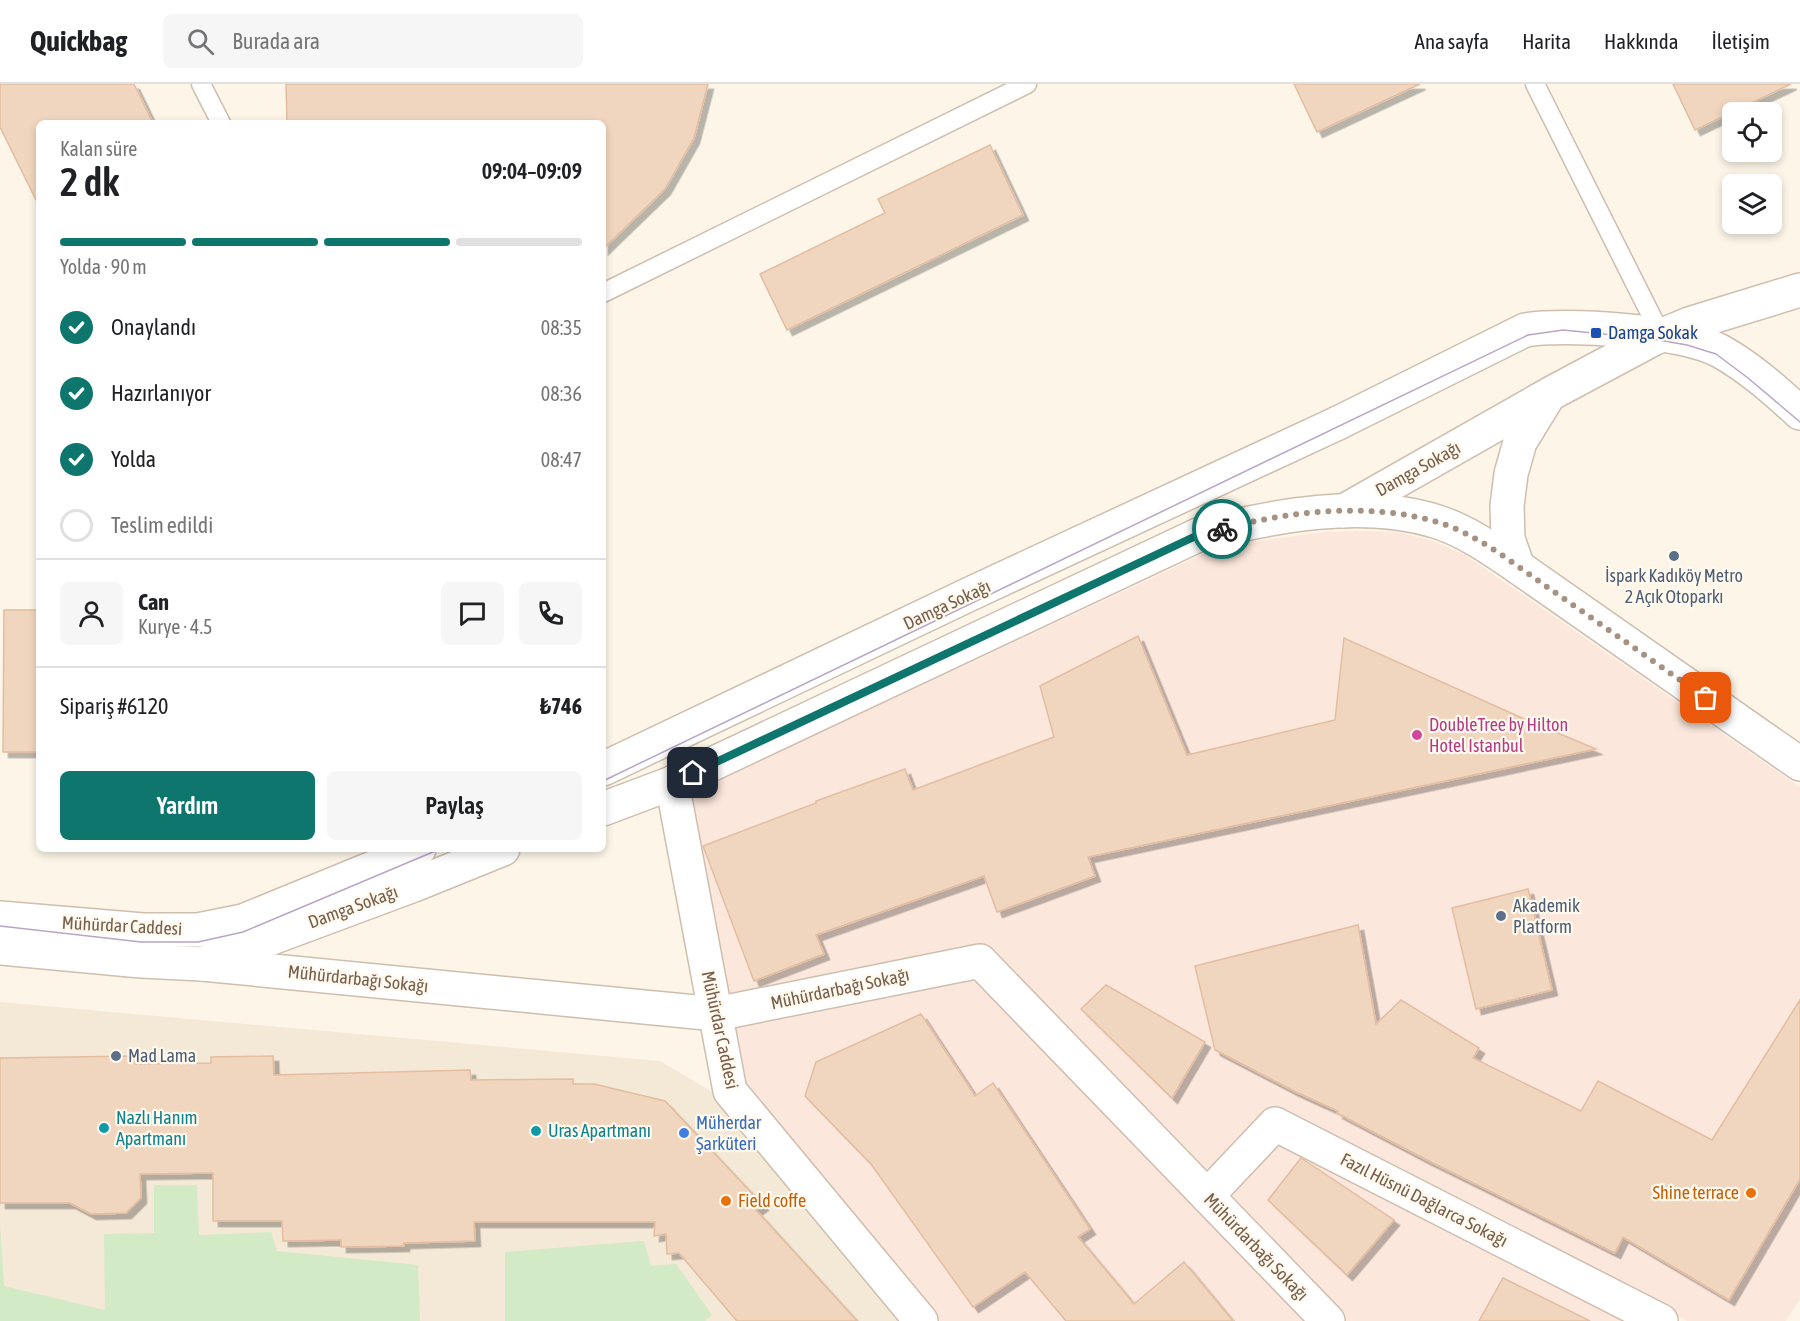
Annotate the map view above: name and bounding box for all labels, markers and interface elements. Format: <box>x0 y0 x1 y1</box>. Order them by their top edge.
search box <box>163 14 583 68</box>
text: Quickbag <box>30 25 127 57</box>
icon: search <box>184 25 217 58</box>
text: Burada ara <box>232 28 320 54</box>
text: Ana sayfa <box>1415 29 1489 53</box>
text: Harita <box>1522 29 1571 53</box>
text: Hakkında <box>1604 29 1679 53</box>
text: İletişim <box>1712 29 1770 53</box>
map controls <box>1722 102 1782 234</box>
button: locate <box>1722 102 1782 162</box>
text: Kalan süre <box>60 137 137 160</box>
text: 09:04–09:09 <box>482 158 582 184</box>
text: 2 dk <box>60 160 119 204</box>
button: layers <box>1722 174 1782 234</box>
text: Yolda · 90 m <box>60 255 147 278</box>
icon: check <box>60 311 93 344</box>
text: Onaylandı <box>111 314 196 340</box>
text: 08:35 <box>541 316 582 339</box>
place label: Damga Sokak <box>1608 322 1698 343</box>
marker: Damga Sokak <box>1589 326 1603 340</box>
icon: check <box>60 377 93 410</box>
text: Hazırlanıyor <box>111 380 211 406</box>
text: 08:36 <box>541 382 582 405</box>
street label: Damga Sokağı <box>1372 437 1464 500</box>
icon: check <box>60 443 93 476</box>
text: Yolda <box>111 446 156 472</box>
text: 08:47 <box>541 448 582 471</box>
courier <box>1192 499 1252 559</box>
text: Teslim edildi <box>111 512 213 538</box>
icon: bike <box>1206 513 1239 546</box>
marker: İspark Kadıköy Metro 2 Açık Otoparkı <box>1667 549 1681 563</box>
place label: İspark Kadıköy Metro 2 Açık Otoparkı <box>1605 565 1743 607</box>
street label: Damga Sokağı <box>900 575 994 634</box>
button: person <box>60 582 123 645</box>
button: chat <box>441 582 504 645</box>
button: phone <box>519 582 582 645</box>
text: Can <box>138 589 169 615</box>
text: Kurye · 4.5 <box>138 615 212 638</box>
pin <box>1680 672 1731 723</box>
icon: bag <box>1689 681 1722 714</box>
text: Sipariş #6120 <box>60 693 168 719</box>
text: ₺746 <box>540 693 582 719</box>
place label: DoubleTree by Hilton Hotel Istanbul <box>1429 714 1568 756</box>
marker: DoubleTree by Hilton Hotel Istanbul <box>1410 728 1424 742</box>
pin <box>667 747 718 798</box>
icon: home <box>676 756 709 789</box>
button: Yardım <box>60 771 315 840</box>
button: Paylaş <box>327 771 582 840</box>
street label: Damga Sokağı <box>305 881 401 932</box>
place label: Akademik Platform <box>1513 895 1580 937</box>
marker: Akademik Platform <box>1494 909 1508 923</box>
street label: Mühürdar Caddesi <box>61 912 183 939</box>
street label: Mühürdarbağı Sokağı <box>287 961 429 996</box>
street label: Mühürdarbağı Sokağı <box>769 964 911 1013</box>
street label: Mühürdar Caddesi <box>698 969 743 1091</box>
place label: Mad Lama <box>128 1045 196 1066</box>
marker: Mad Lama <box>109 1049 123 1063</box>
place label: Nazlı Hanım Apartmanı <box>116 1107 198 1149</box>
place label: Müherdar Şarküteri <box>696 1112 762 1154</box>
place label: Uras Apartmanı <box>548 1120 651 1141</box>
marker: Nazlı Hanım Apartmanı <box>97 1121 111 1135</box>
marker: Uras Apartmanı <box>529 1124 543 1138</box>
marker: Müherdar Şarküteri <box>677 1126 691 1140</box>
street label: Fazıl Hüsnü Dağlarca Sokağı <box>1337 1148 1511 1251</box>
place label: Shine terrace <box>1653 1182 1739 1203</box>
marker: Shine terrace <box>1744 1186 1758 1200</box>
street label: Mühürdarbağı Sokağı <box>1200 1189 1313 1305</box>
place label: Field coffe <box>738 1190 806 1211</box>
marker: Field coffe <box>719 1194 733 1208</box>

